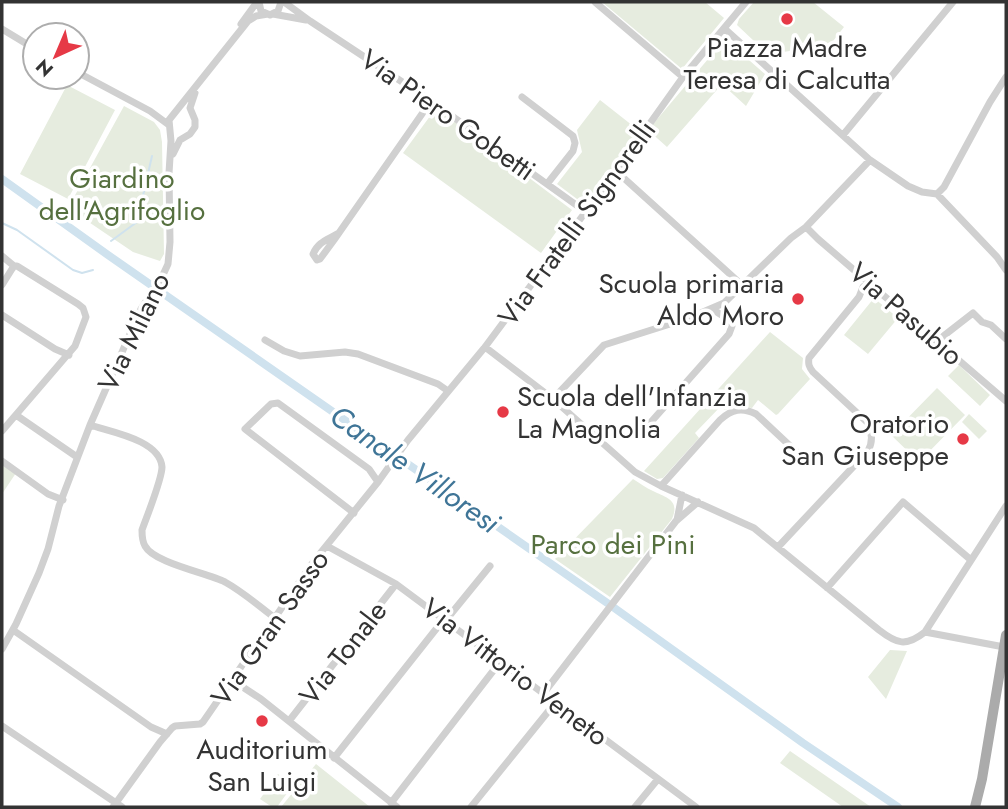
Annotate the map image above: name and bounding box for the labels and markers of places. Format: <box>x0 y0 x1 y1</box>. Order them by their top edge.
marker: Piazza Madre Teresa di Calcutta <box>779 11 795 27</box>
place label: Piazza Madre Teresa di Calcutta <box>683 27 891 100</box>
place label: Scuola primaria Aldo Moro <box>598 263 784 336</box>
marker: Scuola primaria Aldo Moro <box>790 291 806 307</box>
place label: Scuola dell'Infanzia La Magnolia <box>517 376 747 449</box>
place label: Oratorio San Giuseppe <box>781 403 949 476</box>
marker: Scuola dell'Infanzia La Magnolia <box>495 404 511 420</box>
marker: Oratorio San Giuseppe <box>955 431 971 447</box>
marker: Auditorium San Luigi <box>254 713 270 729</box>
place label: Auditorium San Luigi <box>196 729 328 802</box>

